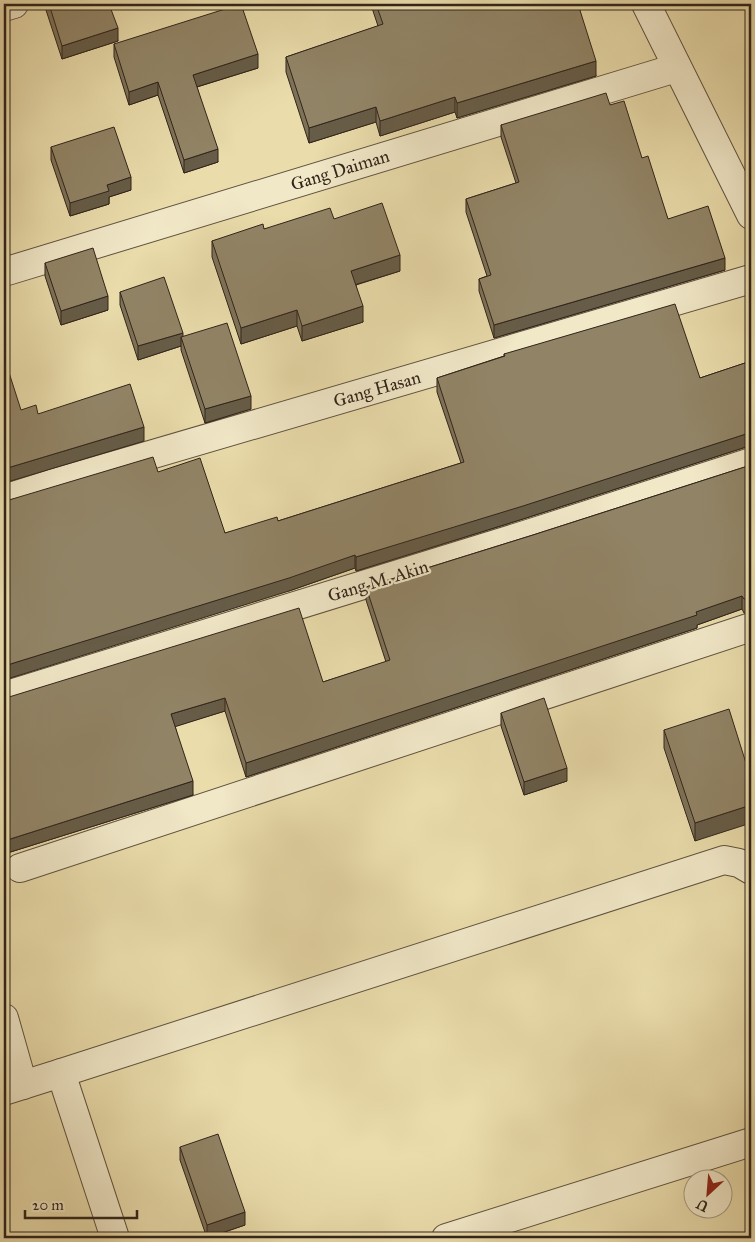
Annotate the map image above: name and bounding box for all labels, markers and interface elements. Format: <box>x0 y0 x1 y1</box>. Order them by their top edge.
street label: Gang Daiman <box>288 144 393 196</box>
street label: Gang Hasan <box>331 366 424 413</box>
street label: Gang M. Akin <box>325 555 432 608</box>
north arrow <box>682 1170 732 1220</box>
scale bar <box>25 1187 138 1219</box>
text: U <box>693 1195 711 1215</box>
text: 20 m <box>32 1196 64 1214</box>

